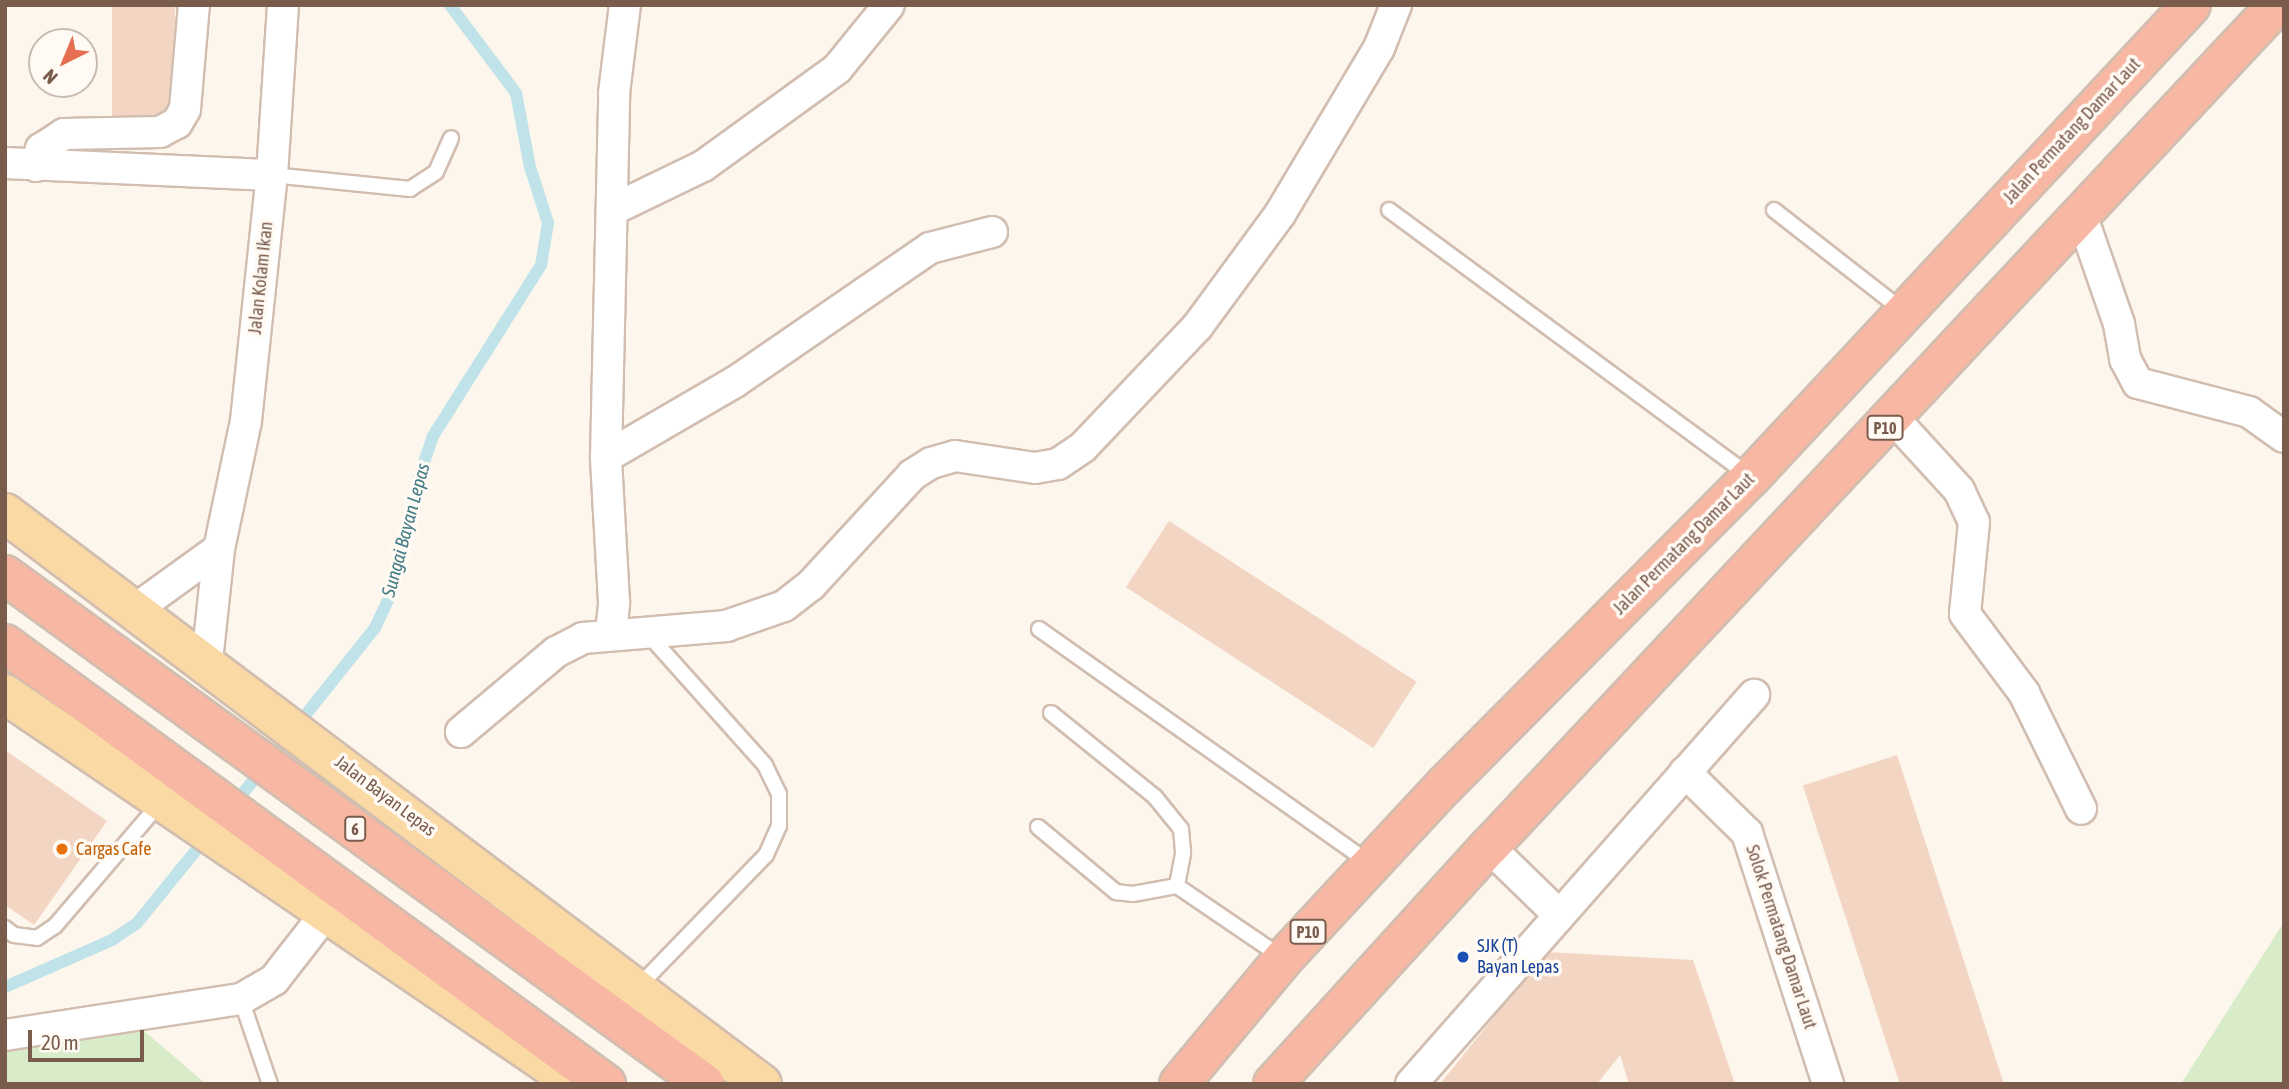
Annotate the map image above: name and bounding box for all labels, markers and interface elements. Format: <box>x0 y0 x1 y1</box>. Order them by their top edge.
north arrow <box>28 28 98 98</box>
street label: Jalan Permatang Damar Laut <box>1999 54 2145 208</box>
text: N <box>38 65 62 89</box>
street label: Jalan Kolam Ikan <box>244 220 278 336</box>
road number: P10 <box>1866 416 1904 440</box>
water label: Sungai Bayan Lepas <box>377 461 435 599</box>
street label: Jalan Permatang Damar Laut <box>1609 469 1759 619</box>
street label: Jalan Bayan Lepas <box>330 751 440 841</box>
road number: 6 <box>343 816 367 842</box>
place label: Cargas Cafe <box>76 838 151 860</box>
marker: Cargas Cafe <box>54 841 70 857</box>
street label: Solok Permatang Damar Laut <box>1741 842 1821 1032</box>
road number: P10 <box>1289 920 1327 944</box>
place label: SJK (T) Bayan Lepas <box>1477 936 1559 978</box>
marker: SJK (T) Bayan Lepas <box>1455 949 1471 965</box>
scale bar <box>32 1016 147 1060</box>
text: 20 m <box>41 1030 79 1054</box>

